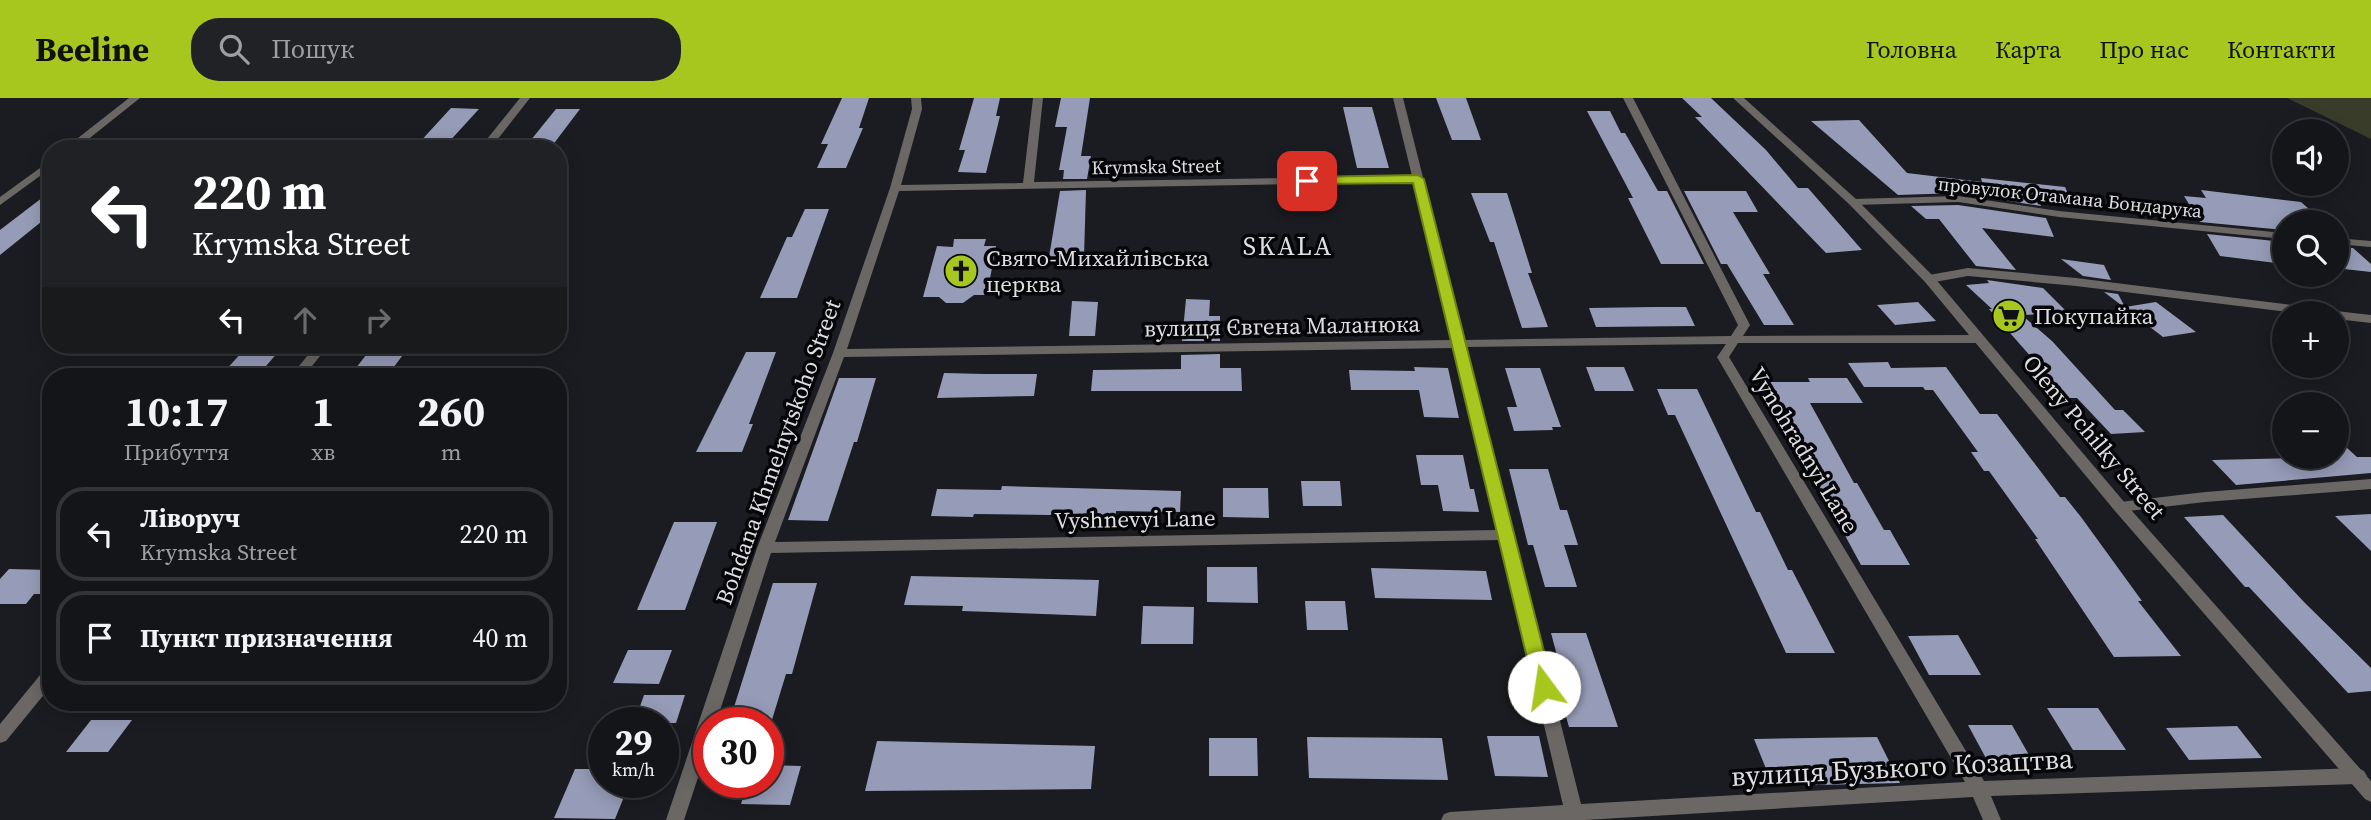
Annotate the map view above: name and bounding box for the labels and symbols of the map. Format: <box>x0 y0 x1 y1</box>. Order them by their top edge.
pin <box>1277 151 1337 211</box>
street label: Krymska Street <box>1091 152 1222 180</box>
street label: провулок Отамана Бондарука <box>1937 170 2204 224</box>
district label: SKALA <box>1243 228 1333 264</box>
place label: Свято-Михайлівська церква <box>986 242 1209 300</box>
church icon: Свято-Михайлівська церква <box>942 252 980 290</box>
street label: Bohdana Khmelnytskoho Street <box>708 294 848 609</box>
supermarket icon: Покупайка <box>1990 297 2028 335</box>
place label: Покупайка <box>2034 300 2154 332</box>
street label: вулиця Євгена Маланюка <box>1144 308 1421 344</box>
street label: Oleny Pchilky Street <box>2016 348 2173 527</box>
street label: Vynohradnyi Lane <box>1742 361 1866 539</box>
street label: Vyshnevyi Lane <box>1054 502 1216 536</box>
position arrow <box>1507 650 1581 724</box>
speed limit sign: 30 <box>693 707 784 798</box>
street label: вулиця Бузького Козацтва <box>1730 739 2075 795</box>

